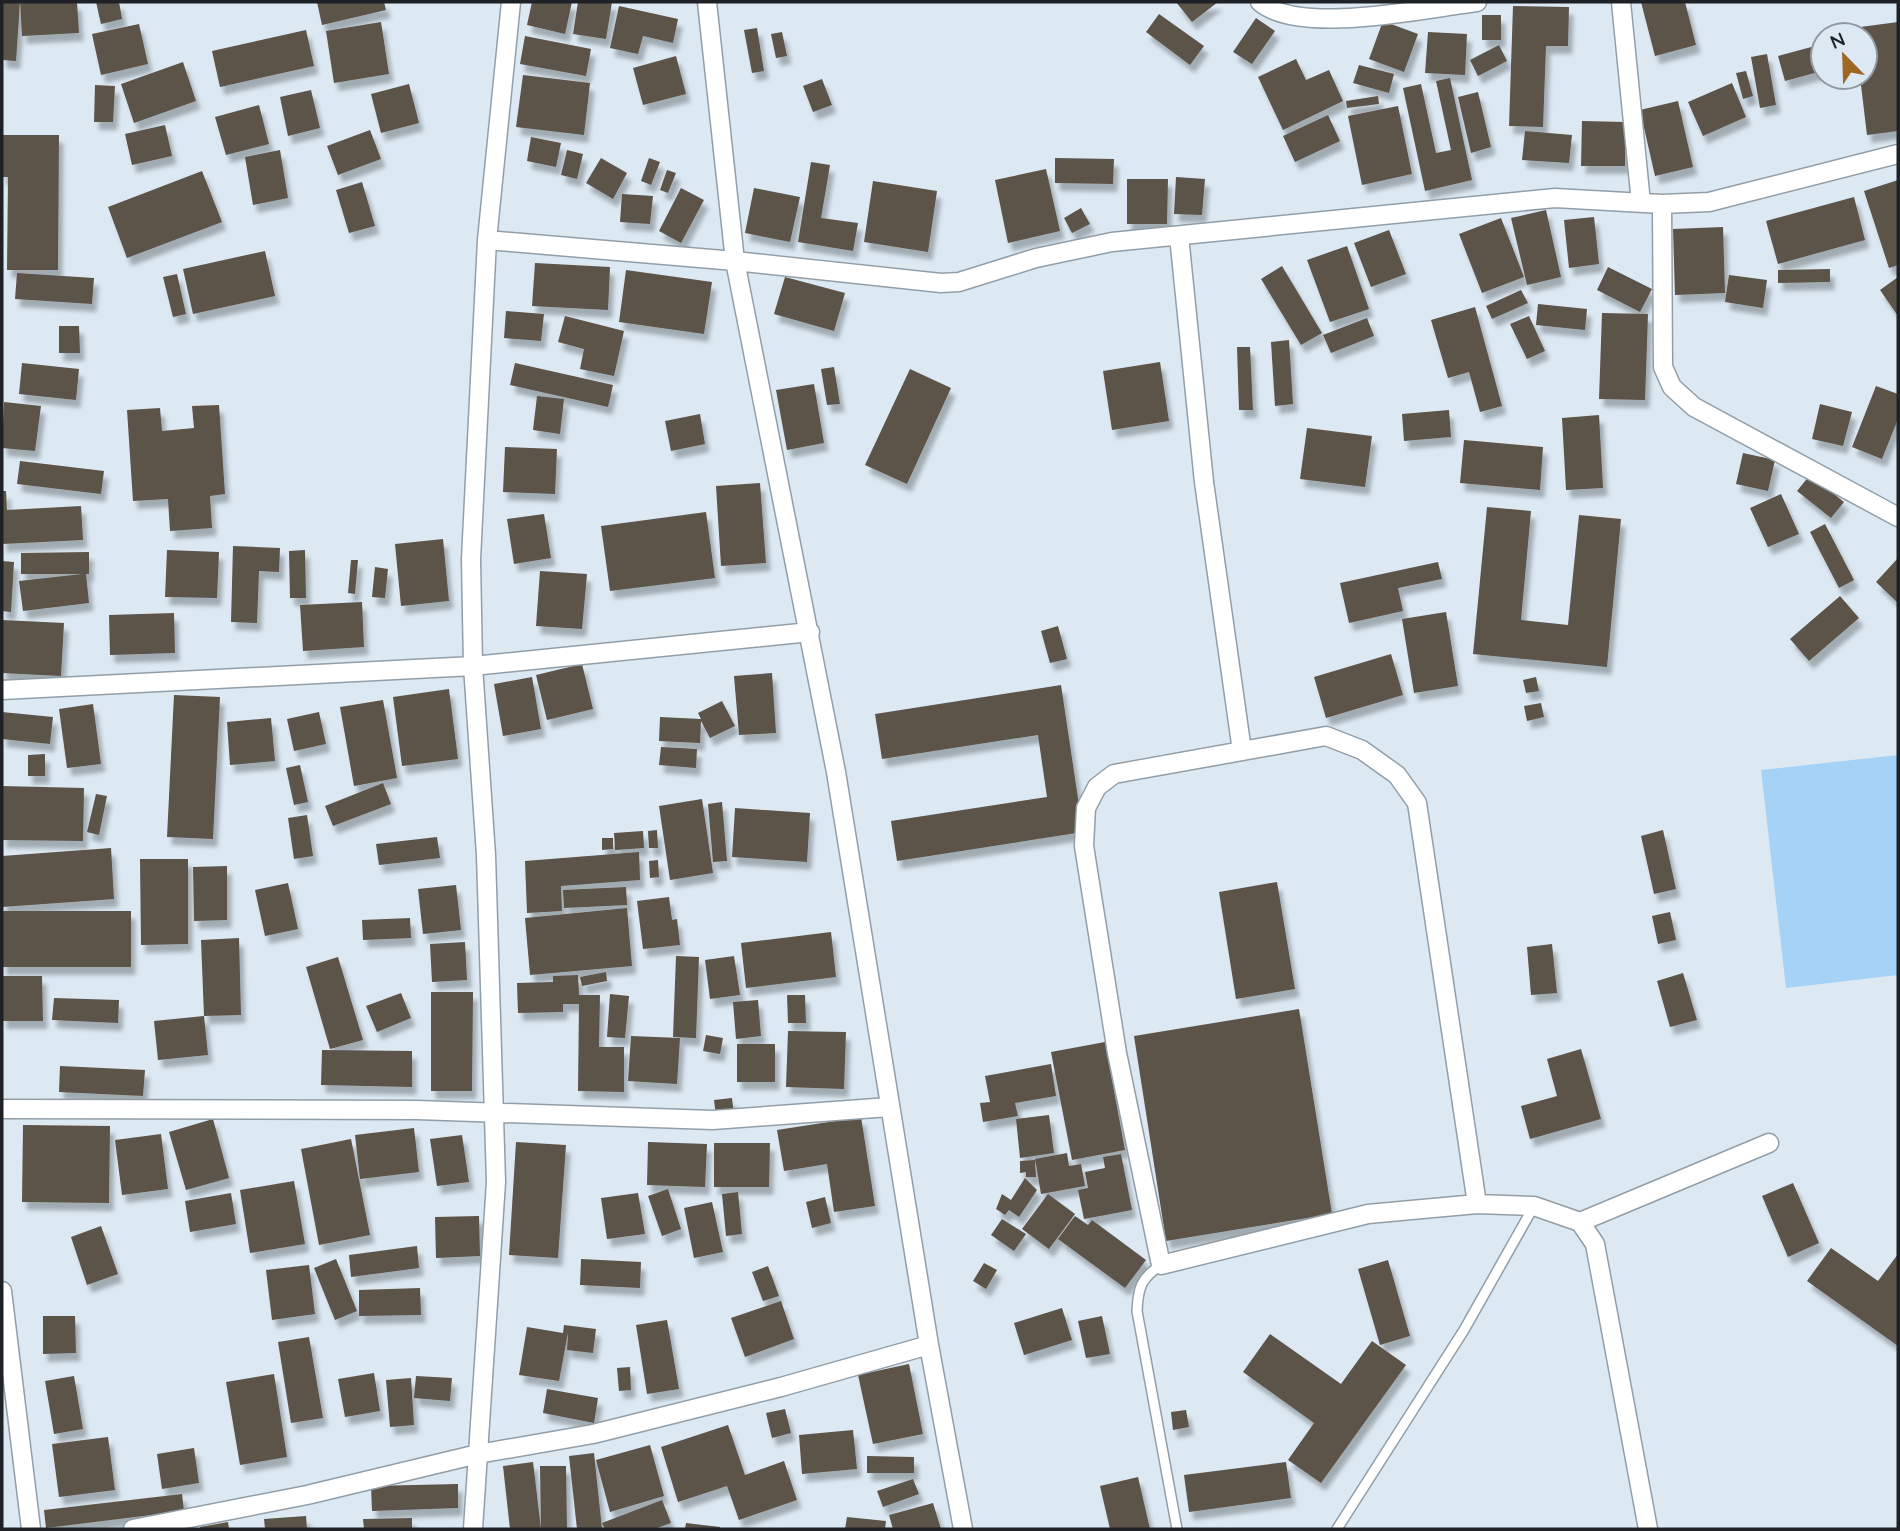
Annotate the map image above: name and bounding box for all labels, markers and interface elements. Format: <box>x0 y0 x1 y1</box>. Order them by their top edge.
north arrow <box>1809 21 1879 91</box>
text: N <box>1826 27 1848 54</box>

